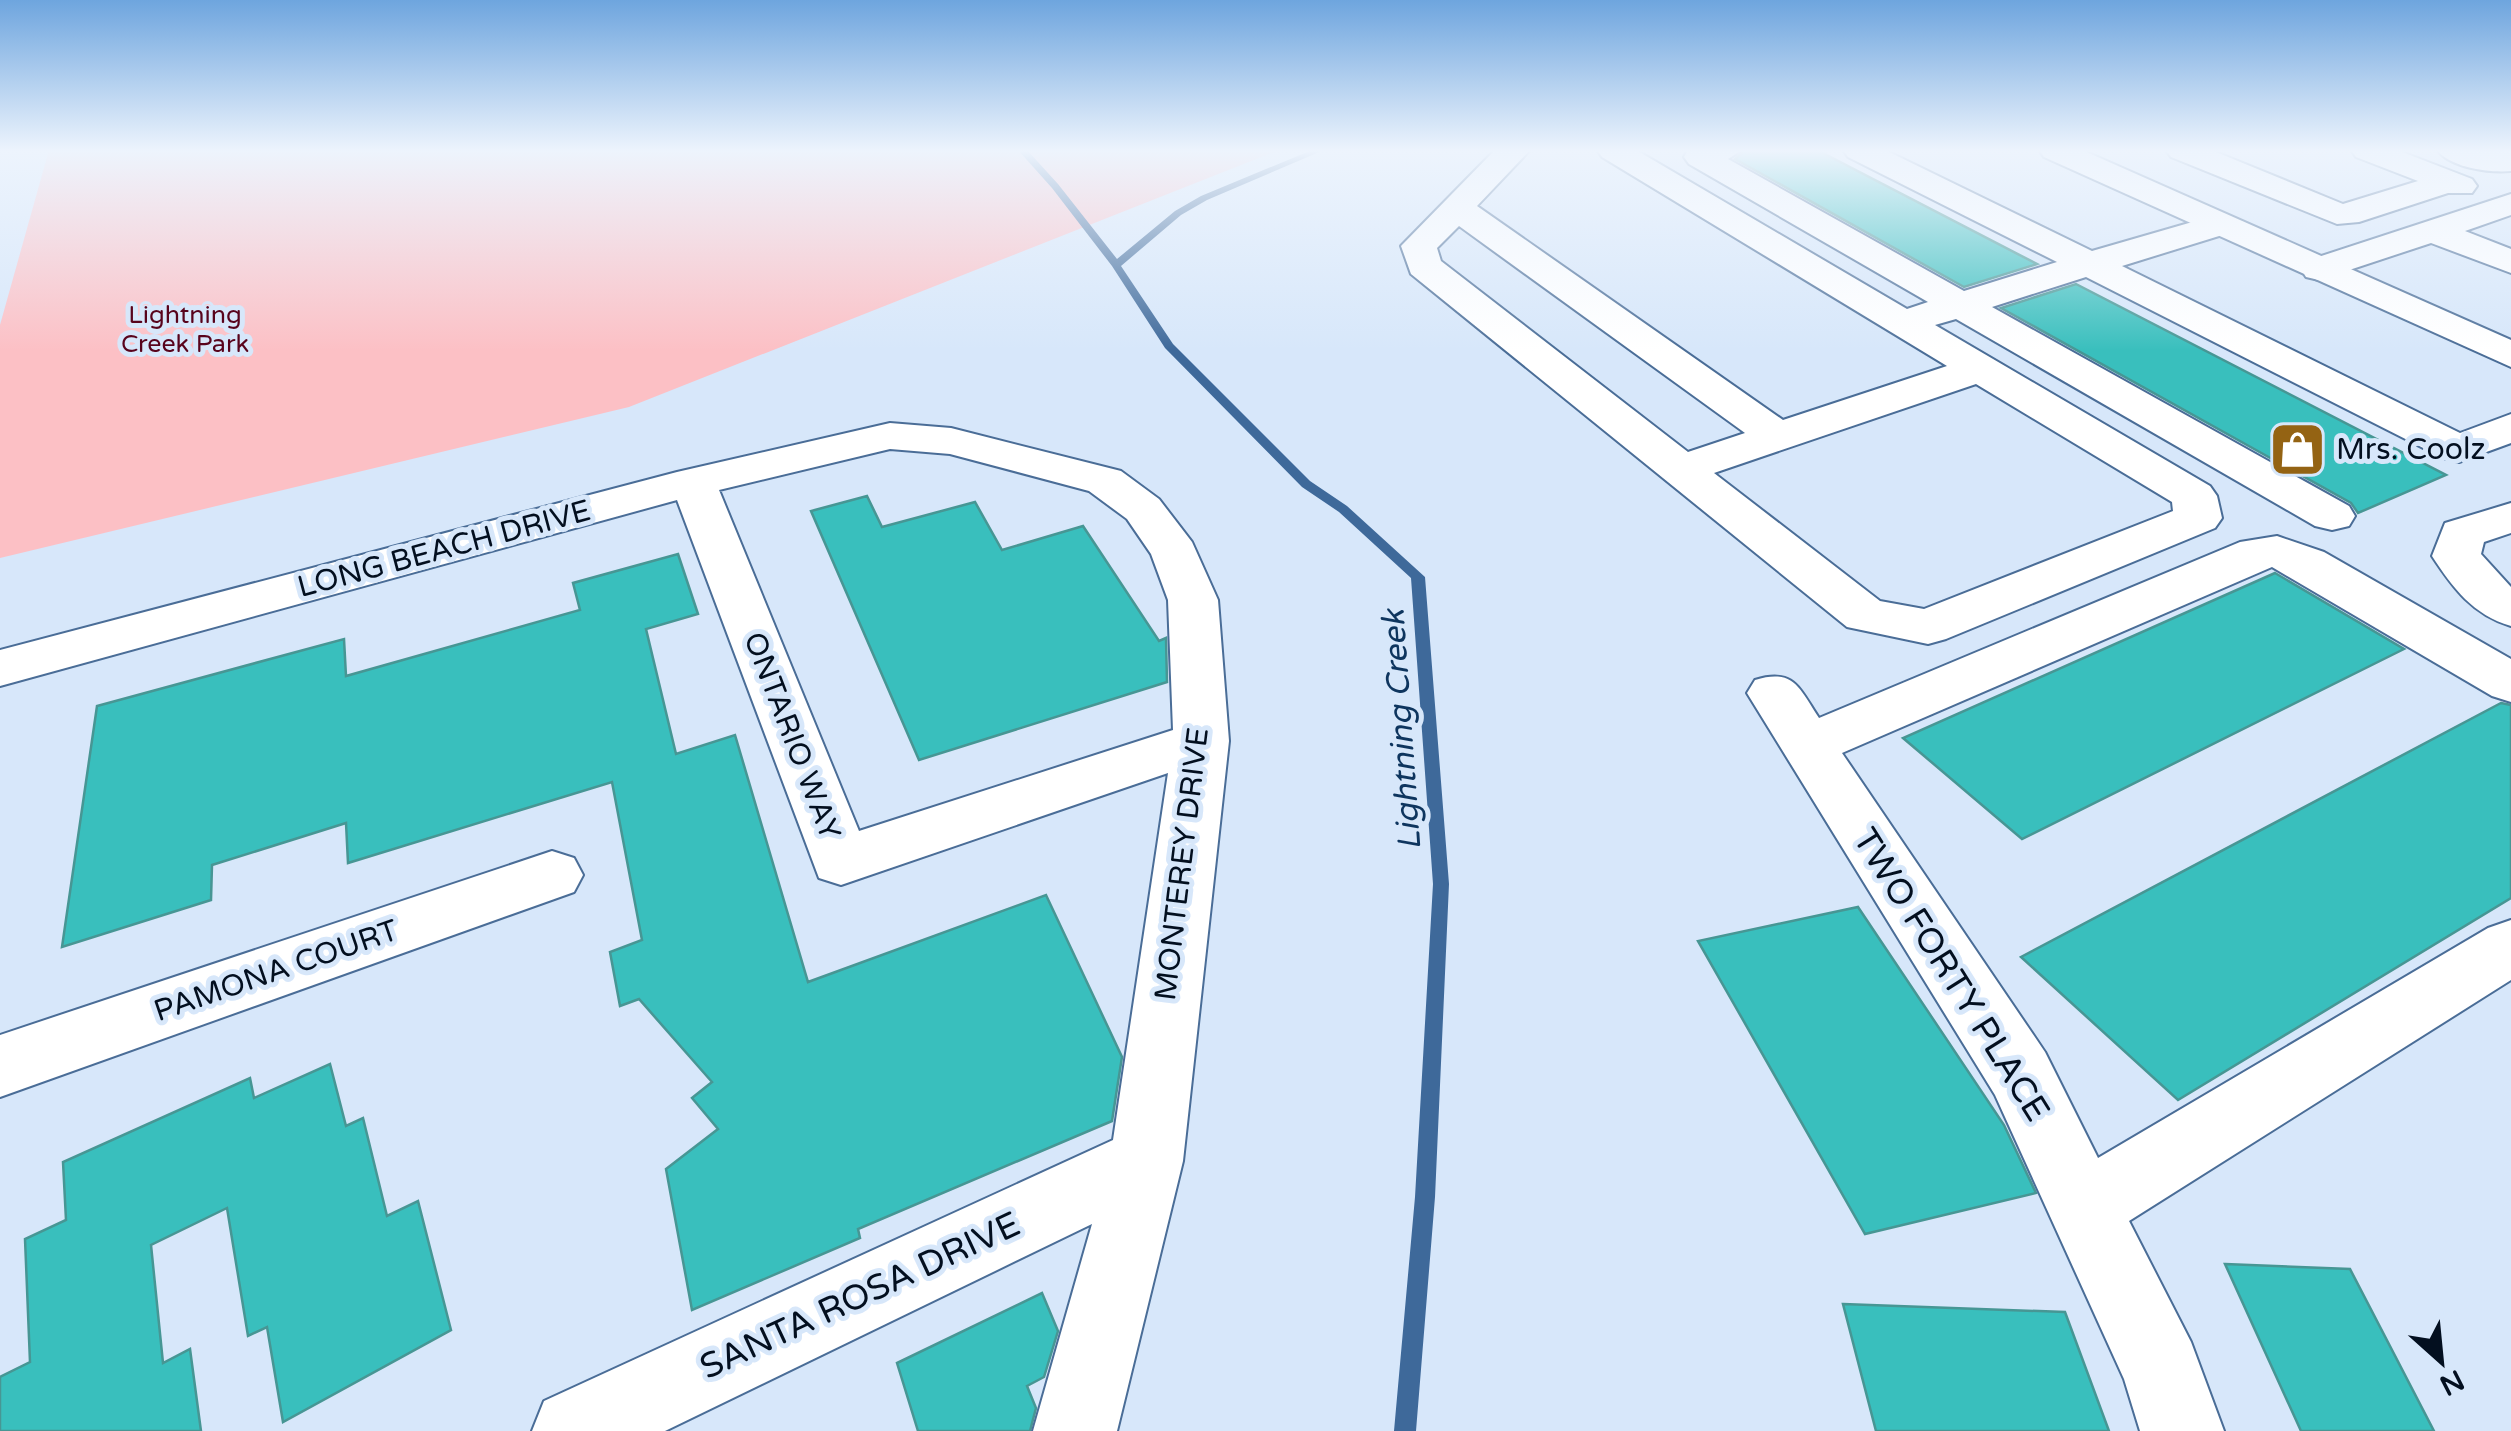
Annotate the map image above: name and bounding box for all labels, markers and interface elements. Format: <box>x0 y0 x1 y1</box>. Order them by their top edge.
park label: Lightning Creek Park <box>121 300 249 359</box>
shop icon: Mrs. Coolz <box>2267 419 2327 479</box>
place label: Mrs. Coolz <box>2336 431 2485 468</box>
street label: LONG BEACH DRIVE <box>293 492 595 606</box>
water label: Lightning Creek <box>1374 606 1429 851</box>
street label: ONTARIO WAY <box>735 627 849 845</box>
street label: MONTEREY DRIVE <box>1147 725 1217 1003</box>
street label: TWO FORTY PLACE <box>1844 821 2058 1129</box>
street label: PAMONA COURT <box>149 912 403 1030</box>
street label: SANTA ROSA DRIVE <box>693 1203 1027 1389</box>
north arrow <box>2391 1311 2491 1411</box>
text: N <box>2434 1362 2470 1403</box>

